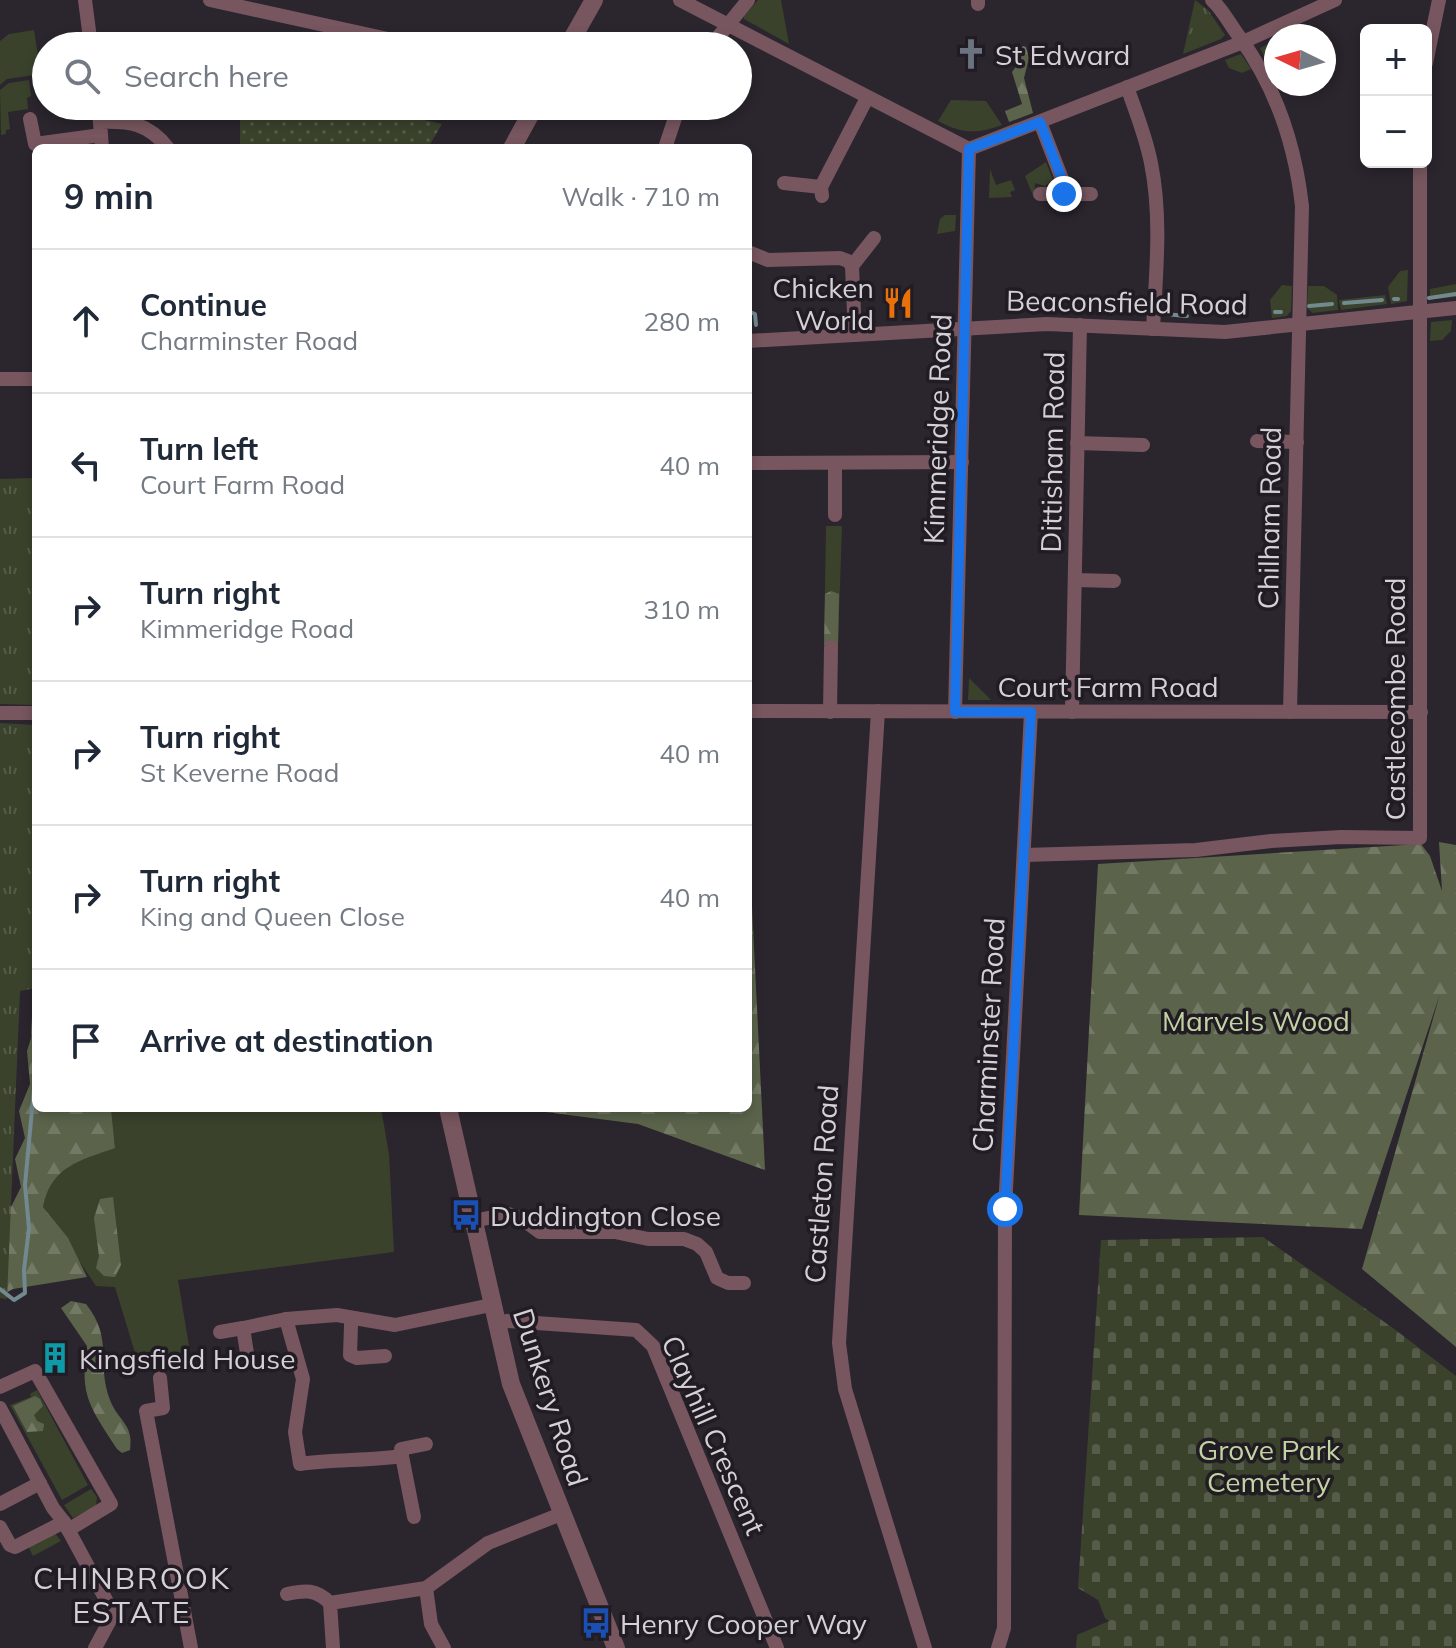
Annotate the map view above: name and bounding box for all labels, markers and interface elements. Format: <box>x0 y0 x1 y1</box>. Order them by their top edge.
north arrow <box>1264 24 1336 96</box>
map controls <box>1360 24 1432 168</box>
button: + <box>1360 24 1432 96</box>
search box <box>32 32 752 120</box>
church icon: St Edward <box>954 37 988 71</box>
place label: St Edward <box>995 37 1130 72</box>
icon: search <box>60 54 104 98</box>
text: Search here <box>124 57 289 95</box>
button: − <box>1360 96 1432 168</box>
text: 9 min <box>64 175 154 218</box>
route end <box>1046 176 1082 212</box>
text: Walk · 710 m <box>561 180 720 213</box>
place label: Chicken World <box>772 270 874 337</box>
street label: Beaconsfield Road <box>1006 282 1248 322</box>
text: Continue <box>140 286 267 324</box>
restaurant icon: Chicken World <box>881 286 915 320</box>
icon: ahead <box>64 299 108 343</box>
text: 280 m <box>644 305 720 338</box>
street label: Kimmeridge Road <box>915 313 959 545</box>
text: Charminster Road <box>140 324 358 357</box>
street label: Dittisham Road <box>1033 351 1071 553</box>
street label: Chilham Road <box>1250 426 1288 610</box>
text: Turn left <box>140 430 258 468</box>
icon: left <box>64 443 108 487</box>
text: 40 m <box>659 449 720 482</box>
text: Court Farm Road <box>140 468 345 501</box>
text: Turn right <box>140 574 280 612</box>
street label: Castlecombe Road <box>1377 577 1412 821</box>
icon: right <box>64 587 108 631</box>
text: 310 m <box>644 593 720 626</box>
text: Kimmeridge Road <box>140 612 354 645</box>
street label: Court Farm Road <box>997 669 1219 704</box>
text: Turn right <box>140 718 280 756</box>
icon: right <box>64 731 108 775</box>
text: 40 m <box>659 737 720 770</box>
text: St Keverne Road <box>140 756 339 789</box>
text: Turn right <box>140 862 280 900</box>
icon: right <box>64 875 108 919</box>
text: 40 m <box>659 881 720 914</box>
text: King and Queen Close <box>140 900 405 933</box>
street label: Charminster Road <box>964 917 1012 1153</box>
park label: Marvels Wood <box>1162 1003 1350 1038</box>
icon: arrive <box>64 1019 108 1063</box>
text: Arrive at destination <box>140 1022 434 1060</box>
street label: Castleton Road <box>797 1084 845 1284</box>
route start <box>987 1191 1023 1227</box>
bus stop icon: Duddington Close <box>449 1198 483 1232</box>
place label: Duddington Close <box>490 1198 721 1233</box>
street label: Dunkery Road <box>506 1304 596 1490</box>
street label: Clayhill Crescent <box>654 1330 774 1540</box>
building icon: Kingsfield House <box>38 1341 72 1375</box>
place label: Kingsfield House <box>79 1341 295 1376</box>
park label: Grove Park Cemetery <box>1198 1432 1341 1499</box>
district label: CHINBROOK ESTATE <box>33 1559 231 1631</box>
bus stop icon: Henry Cooper Way <box>579 1606 613 1640</box>
place label: Henry Cooper Way <box>620 1606 867 1641</box>

